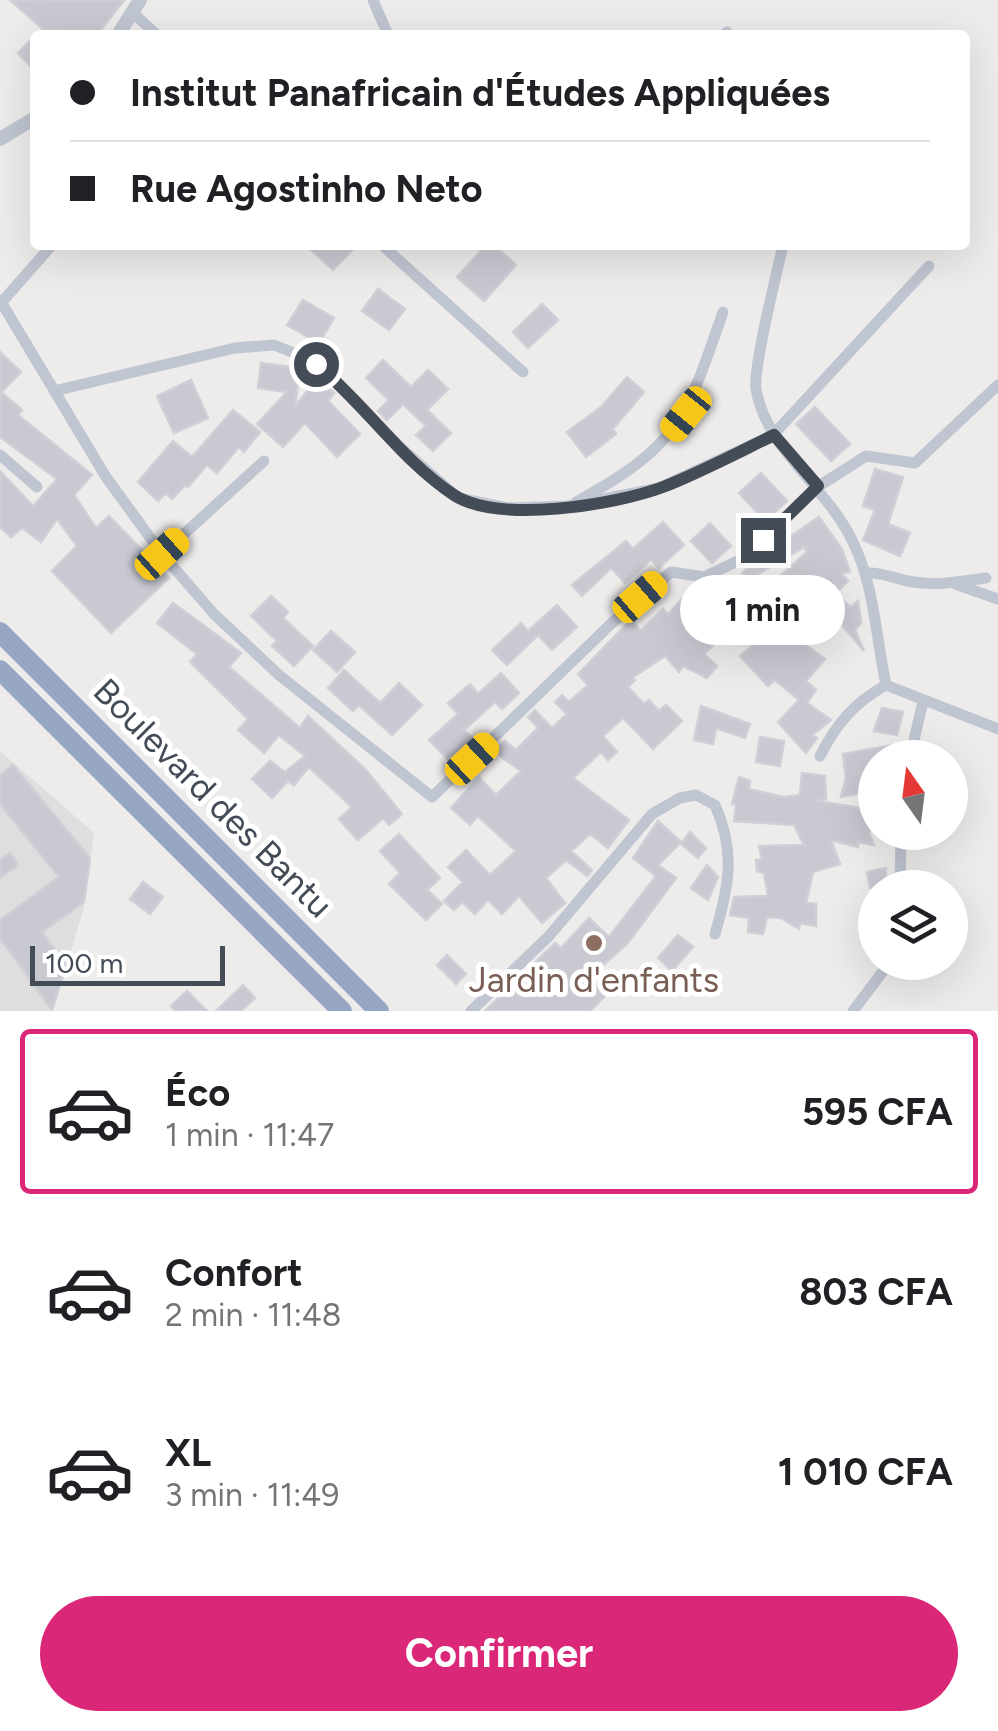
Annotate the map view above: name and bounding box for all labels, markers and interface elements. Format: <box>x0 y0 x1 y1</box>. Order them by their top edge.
text: Institut Panafricain d'Études Appliquées <box>130 70 830 116</box>
text: Rue Agostinho Neto <box>130 166 483 212</box>
route start <box>294 342 339 387</box>
car <box>655 381 717 447</box>
route end <box>741 518 786 563</box>
car <box>130 523 194 585</box>
car <box>608 566 672 628</box>
callout: 1 min <box>680 575 846 645</box>
text: 1 min <box>725 591 800 629</box>
street label: Boulevard des Bantu <box>85 670 341 926</box>
car <box>440 728 504 790</box>
north arrow <box>858 740 968 850</box>
map controls <box>858 740 968 980</box>
button: layers <box>858 870 968 980</box>
marker: Jardin d'enfants <box>583 932 605 954</box>
scale bar <box>30 941 225 986</box>
text: 100 m <box>45 946 123 980</box>
place label: Jardin d'enfants <box>469 959 719 1001</box>
icon: car <box>45 1067 135 1157</box>
text: Éco <box>165 1070 230 1116</box>
text: 595 CFA <box>802 1089 953 1135</box>
text: 1 min · 11:47 <box>165 1116 334 1154</box>
icon: car <box>45 1247 135 1337</box>
text: Confort <box>165 1250 302 1296</box>
text: 803 CFA <box>799 1269 953 1315</box>
text: 2 min · 11:48 <box>165 1296 341 1334</box>
icon: car <box>45 1427 135 1517</box>
text: XL <box>165 1430 211 1476</box>
text: 1 010 CFA <box>778 1449 953 1495</box>
text: 3 min · 11:49 <box>165 1476 339 1514</box>
button: Confirmer <box>40 1596 958 1711</box>

